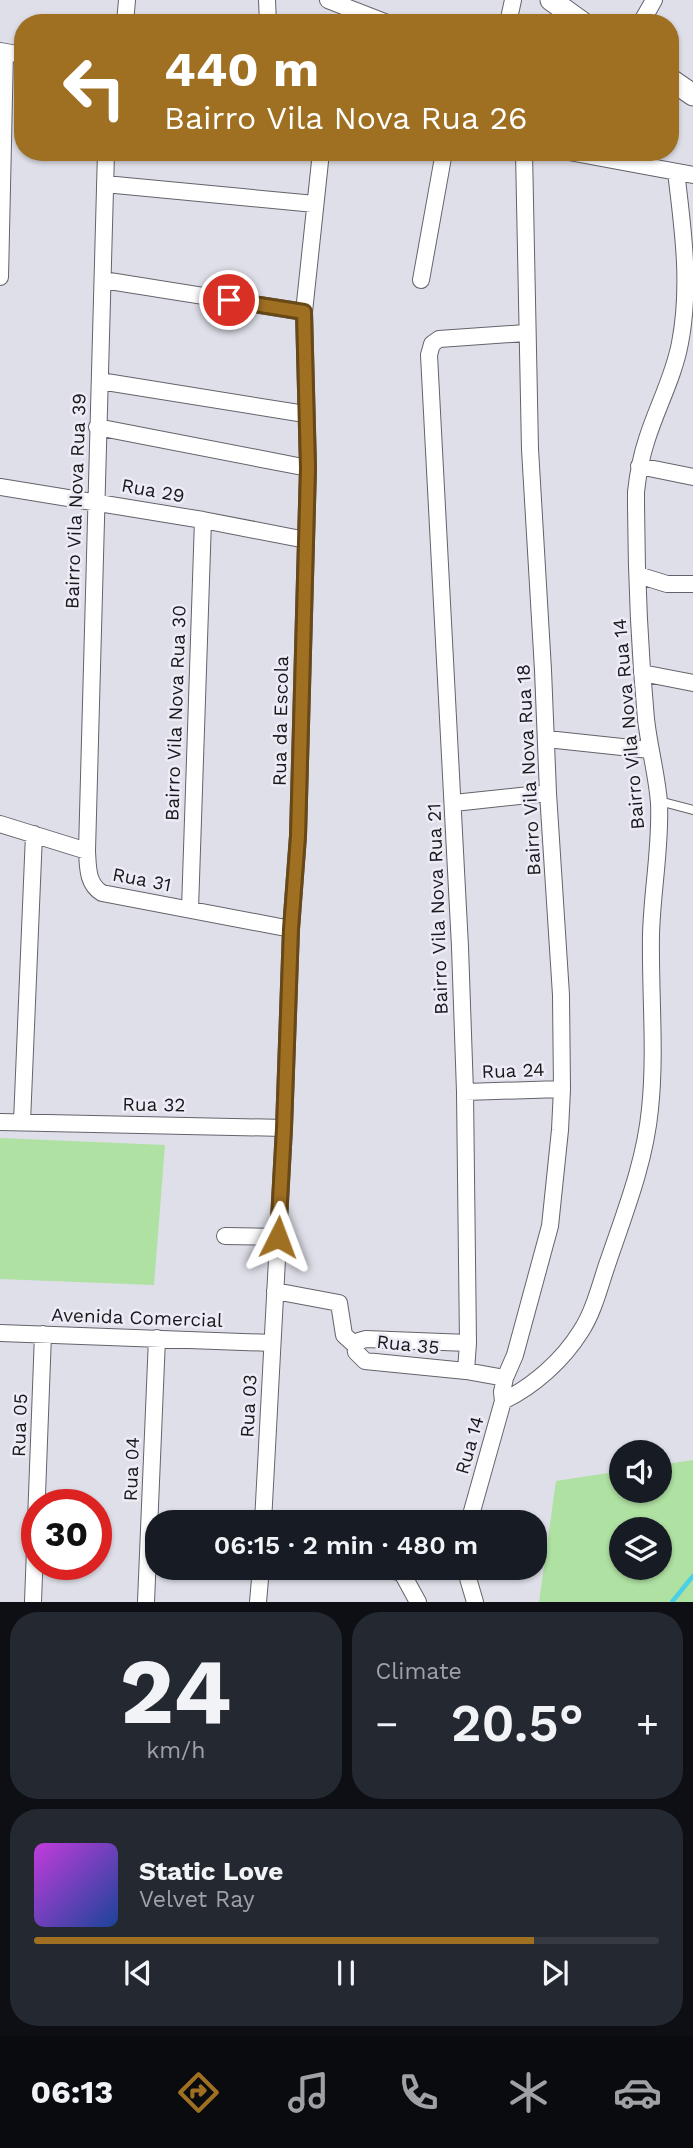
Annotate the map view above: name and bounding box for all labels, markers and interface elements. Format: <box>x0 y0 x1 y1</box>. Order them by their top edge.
text: 440 m <box>164 40 319 98</box>
icon: left <box>49 42 140 133</box>
text: Bairro Vila Nova Rua 26 <box>164 99 528 137</box>
pin <box>199 270 259 330</box>
icon: arrive <box>210 281 248 319</box>
street label: Bairro Vila Nova Rua 39 <box>60 393 91 609</box>
street label: Rua 29 <box>120 474 186 507</box>
street label: Bairro Vila Nova Rua 30 <box>160 605 191 821</box>
street label: Bairro Vila Nova Rua 14 <box>608 617 649 830</box>
street label: Rua da Escola <box>268 655 293 786</box>
street label: Bairro Vila Nova Rua 18 <box>511 664 546 876</box>
street label: Bairro Vila Nova Rua 21 <box>422 803 453 1015</box>
street label: Rua 31 <box>111 863 173 896</box>
street label: Rua 24 <box>481 1058 545 1083</box>
street label: Rua 32 <box>122 1092 186 1117</box>
position arrow <box>241 1200 315 1274</box>
street label: Avenida Comercial <box>51 1303 223 1332</box>
street label: Rua 35 <box>375 1330 441 1359</box>
street label: Rua 03 <box>235 1374 262 1438</box>
street label: Rua 05 <box>7 1393 32 1457</box>
street label: Rua 14 <box>450 1413 489 1477</box>
street label: Rua 04 <box>119 1436 144 1502</box>
map controls <box>609 1440 672 1580</box>
button: sound <box>609 1440 672 1503</box>
speed limit sign: 30 <box>21 1489 112 1580</box>
button: layers <box>609 1517 672 1580</box>
text: 06:15 · 2 min · 480 m <box>214 1530 478 1560</box>
text: 24 <box>120 1638 232 1745</box>
text: Climate <box>376 1658 462 1685</box>
text: 20.5° <box>451 1693 584 1754</box>
text: − <box>376 1702 398 1746</box>
text: + <box>636 1702 659 1746</box>
text: km/h <box>146 1737 205 1764</box>
text: Static Love <box>139 1856 283 1886</box>
text: Velvet Ray <box>139 1886 255 1913</box>
icon: previous <box>119 1954 157 1992</box>
icon: pause <box>327 1954 365 1992</box>
icon: next <box>536 1954 574 1992</box>
icon: directions <box>174 2068 223 2117</box>
icon: music <box>284 2068 333 2117</box>
icon: phone <box>394 2068 443 2117</box>
icon: climate <box>504 2068 553 2117</box>
icon: car <box>613 2068 662 2117</box>
text: 06:13 <box>30 2073 113 2111</box>

